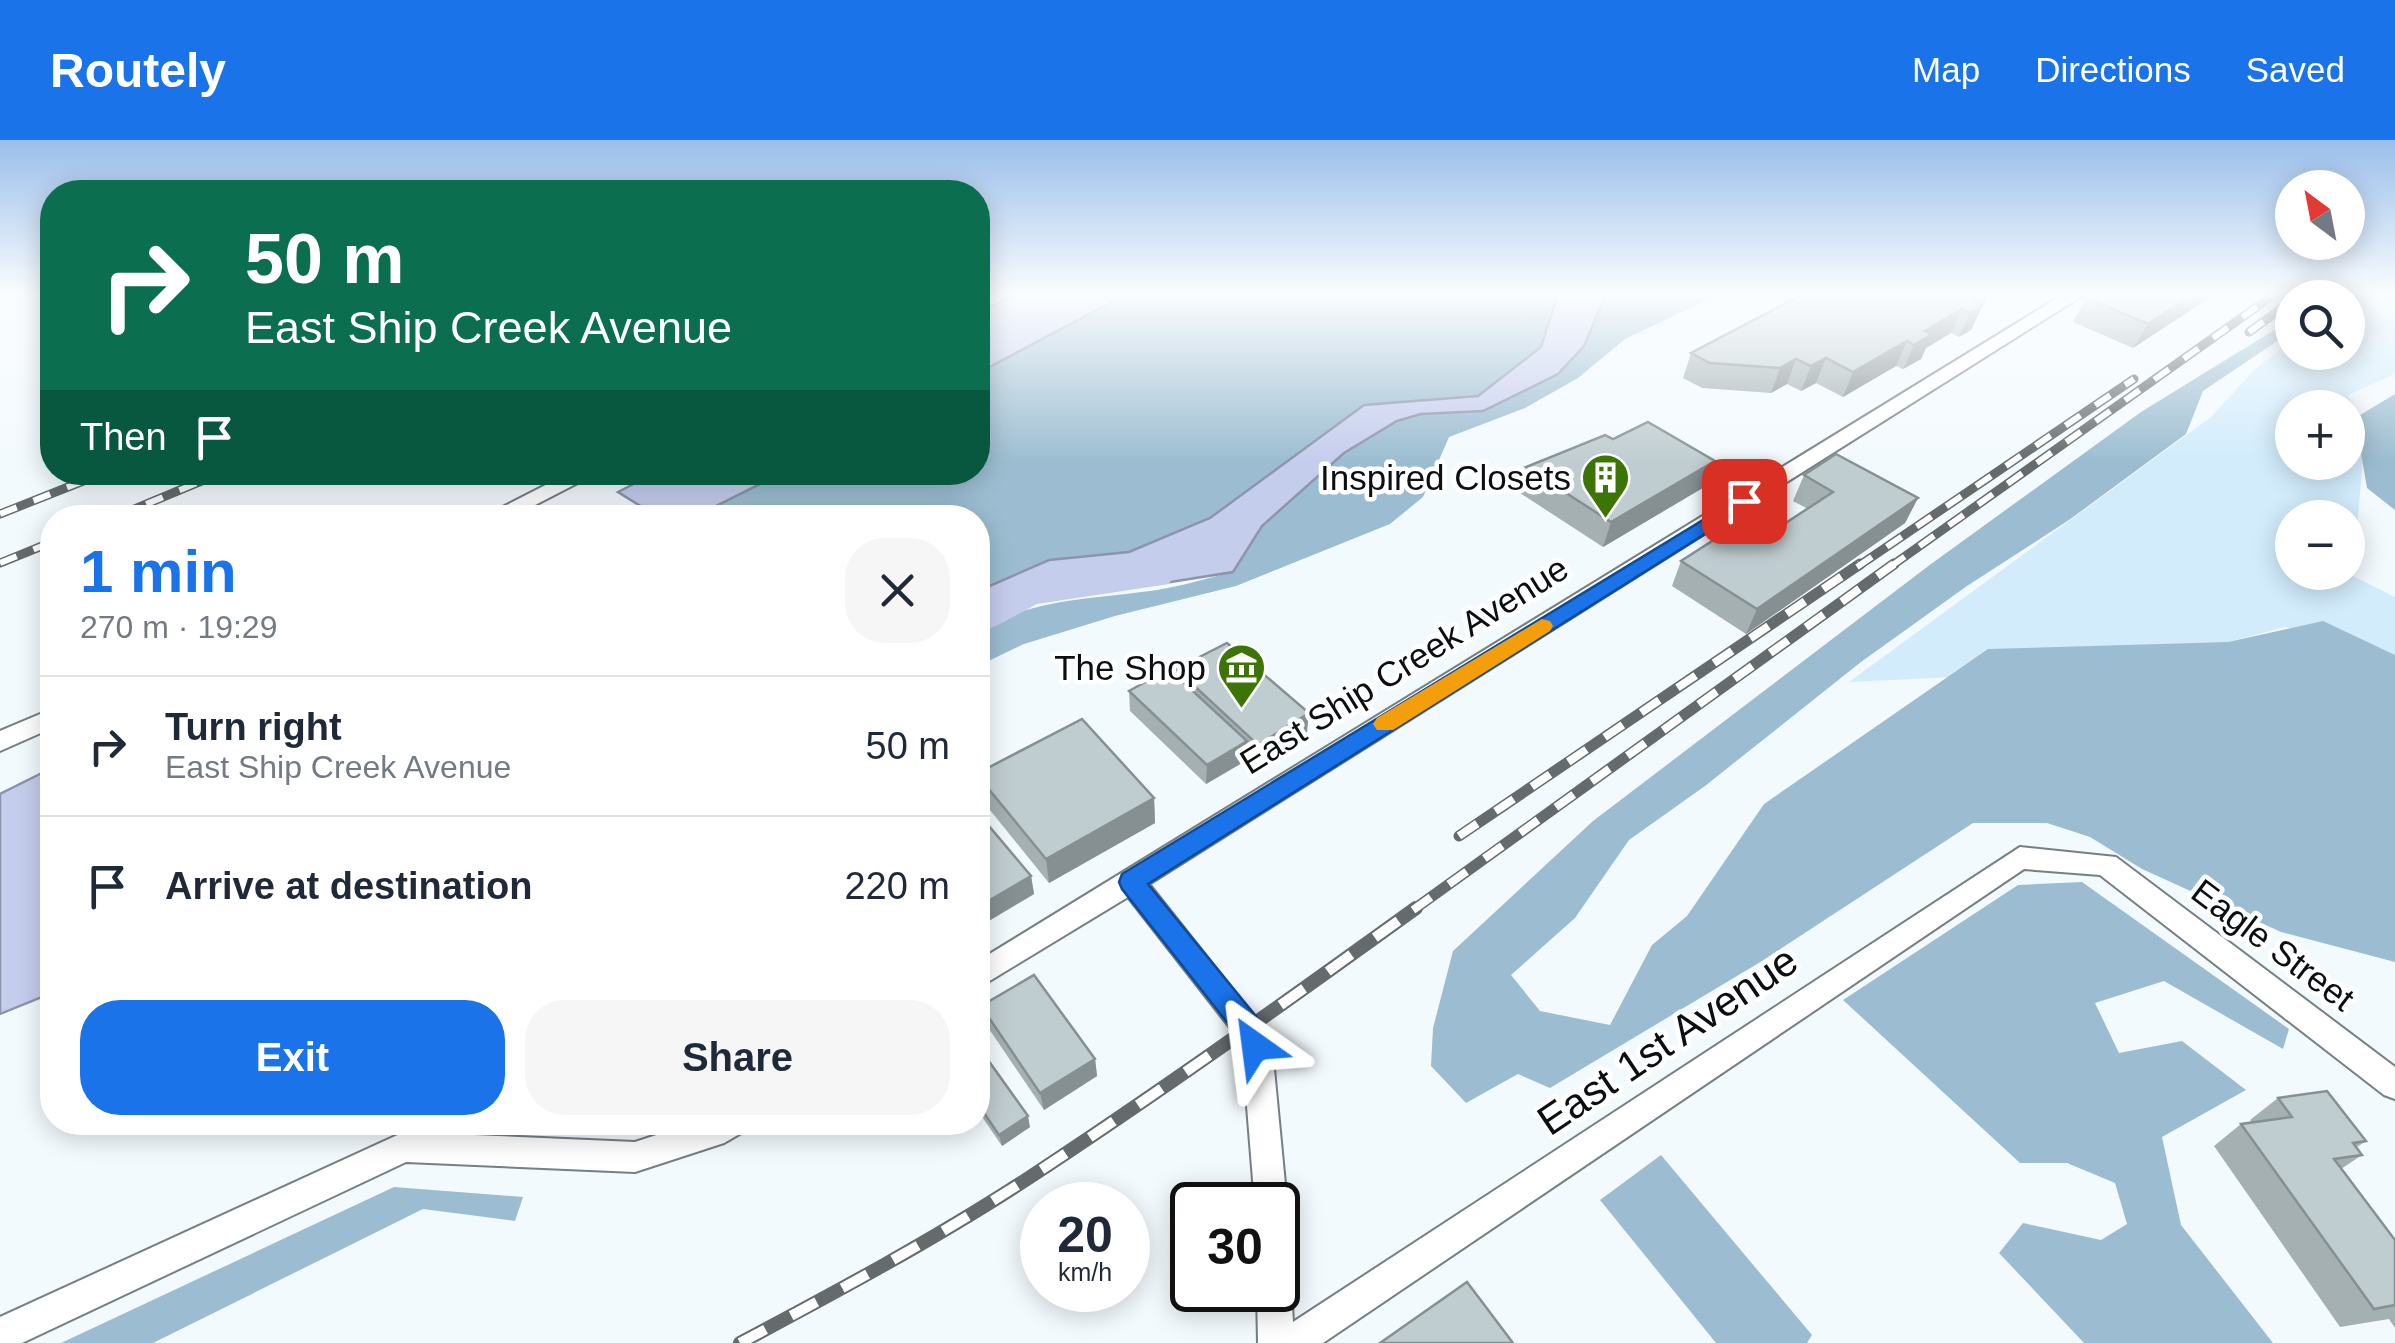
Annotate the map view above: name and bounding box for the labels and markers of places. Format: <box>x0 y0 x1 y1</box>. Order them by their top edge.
building icon: Inspired Closets <box>1580 452 1632 520</box>
place label: Inspired Closets <box>1320 458 1571 497</box>
pin <box>1702 459 1787 544</box>
museum icon: The Shop <box>1215 642 1267 710</box>
place label: The Shop <box>1054 648 1206 687</box>

